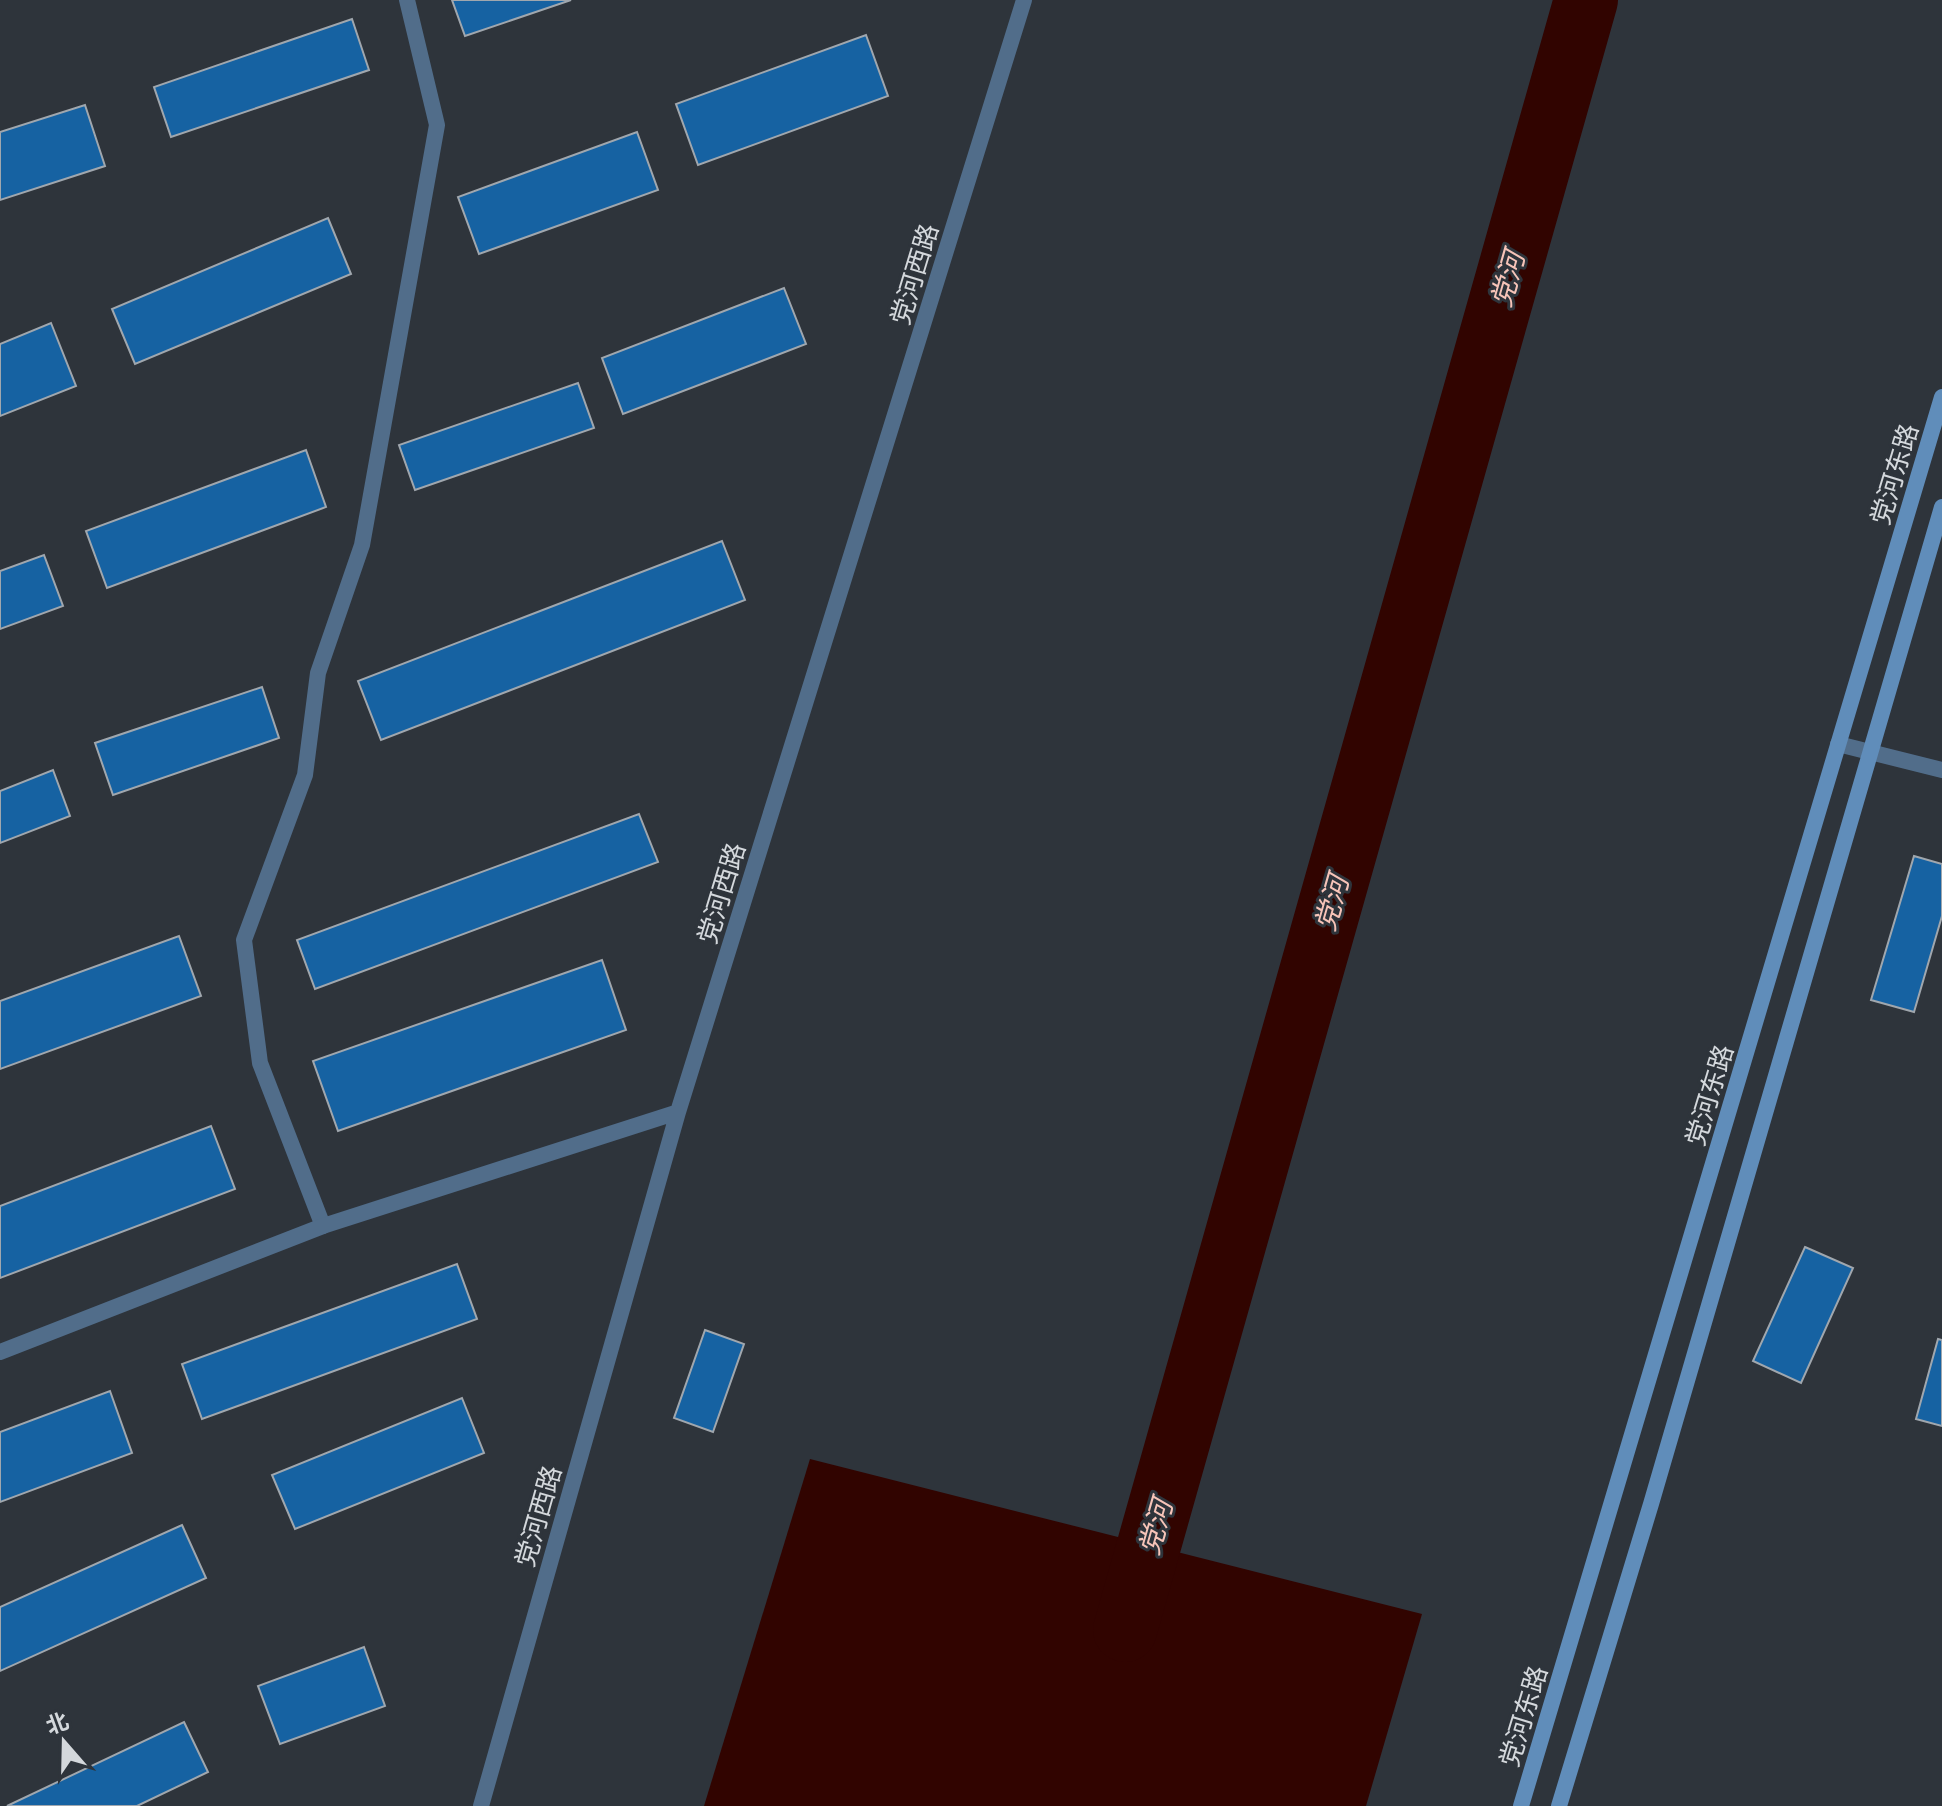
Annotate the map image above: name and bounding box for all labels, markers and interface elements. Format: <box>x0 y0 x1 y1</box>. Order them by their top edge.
street label: 党河西路 <box>885 220 943 328</box>
water label: 党河 <box>1484 243 1531 310</box>
street label: 党河东路 <box>1865 420 1923 528</box>
street label: 党河西路 <box>692 839 750 947</box>
water label: 党河 <box>1308 867 1355 934</box>
street label: 党河东路 <box>1680 1041 1738 1149</box>
street label: 党河西路 <box>510 1462 566 1570</box>
water label: 党河 <box>1132 1491 1179 1558</box>
street label: 党河东路 <box>1494 1662 1552 1770</box>
north arrow <box>24 1702 104 1782</box>
text: 北 <box>42 1707 72 1738</box>

